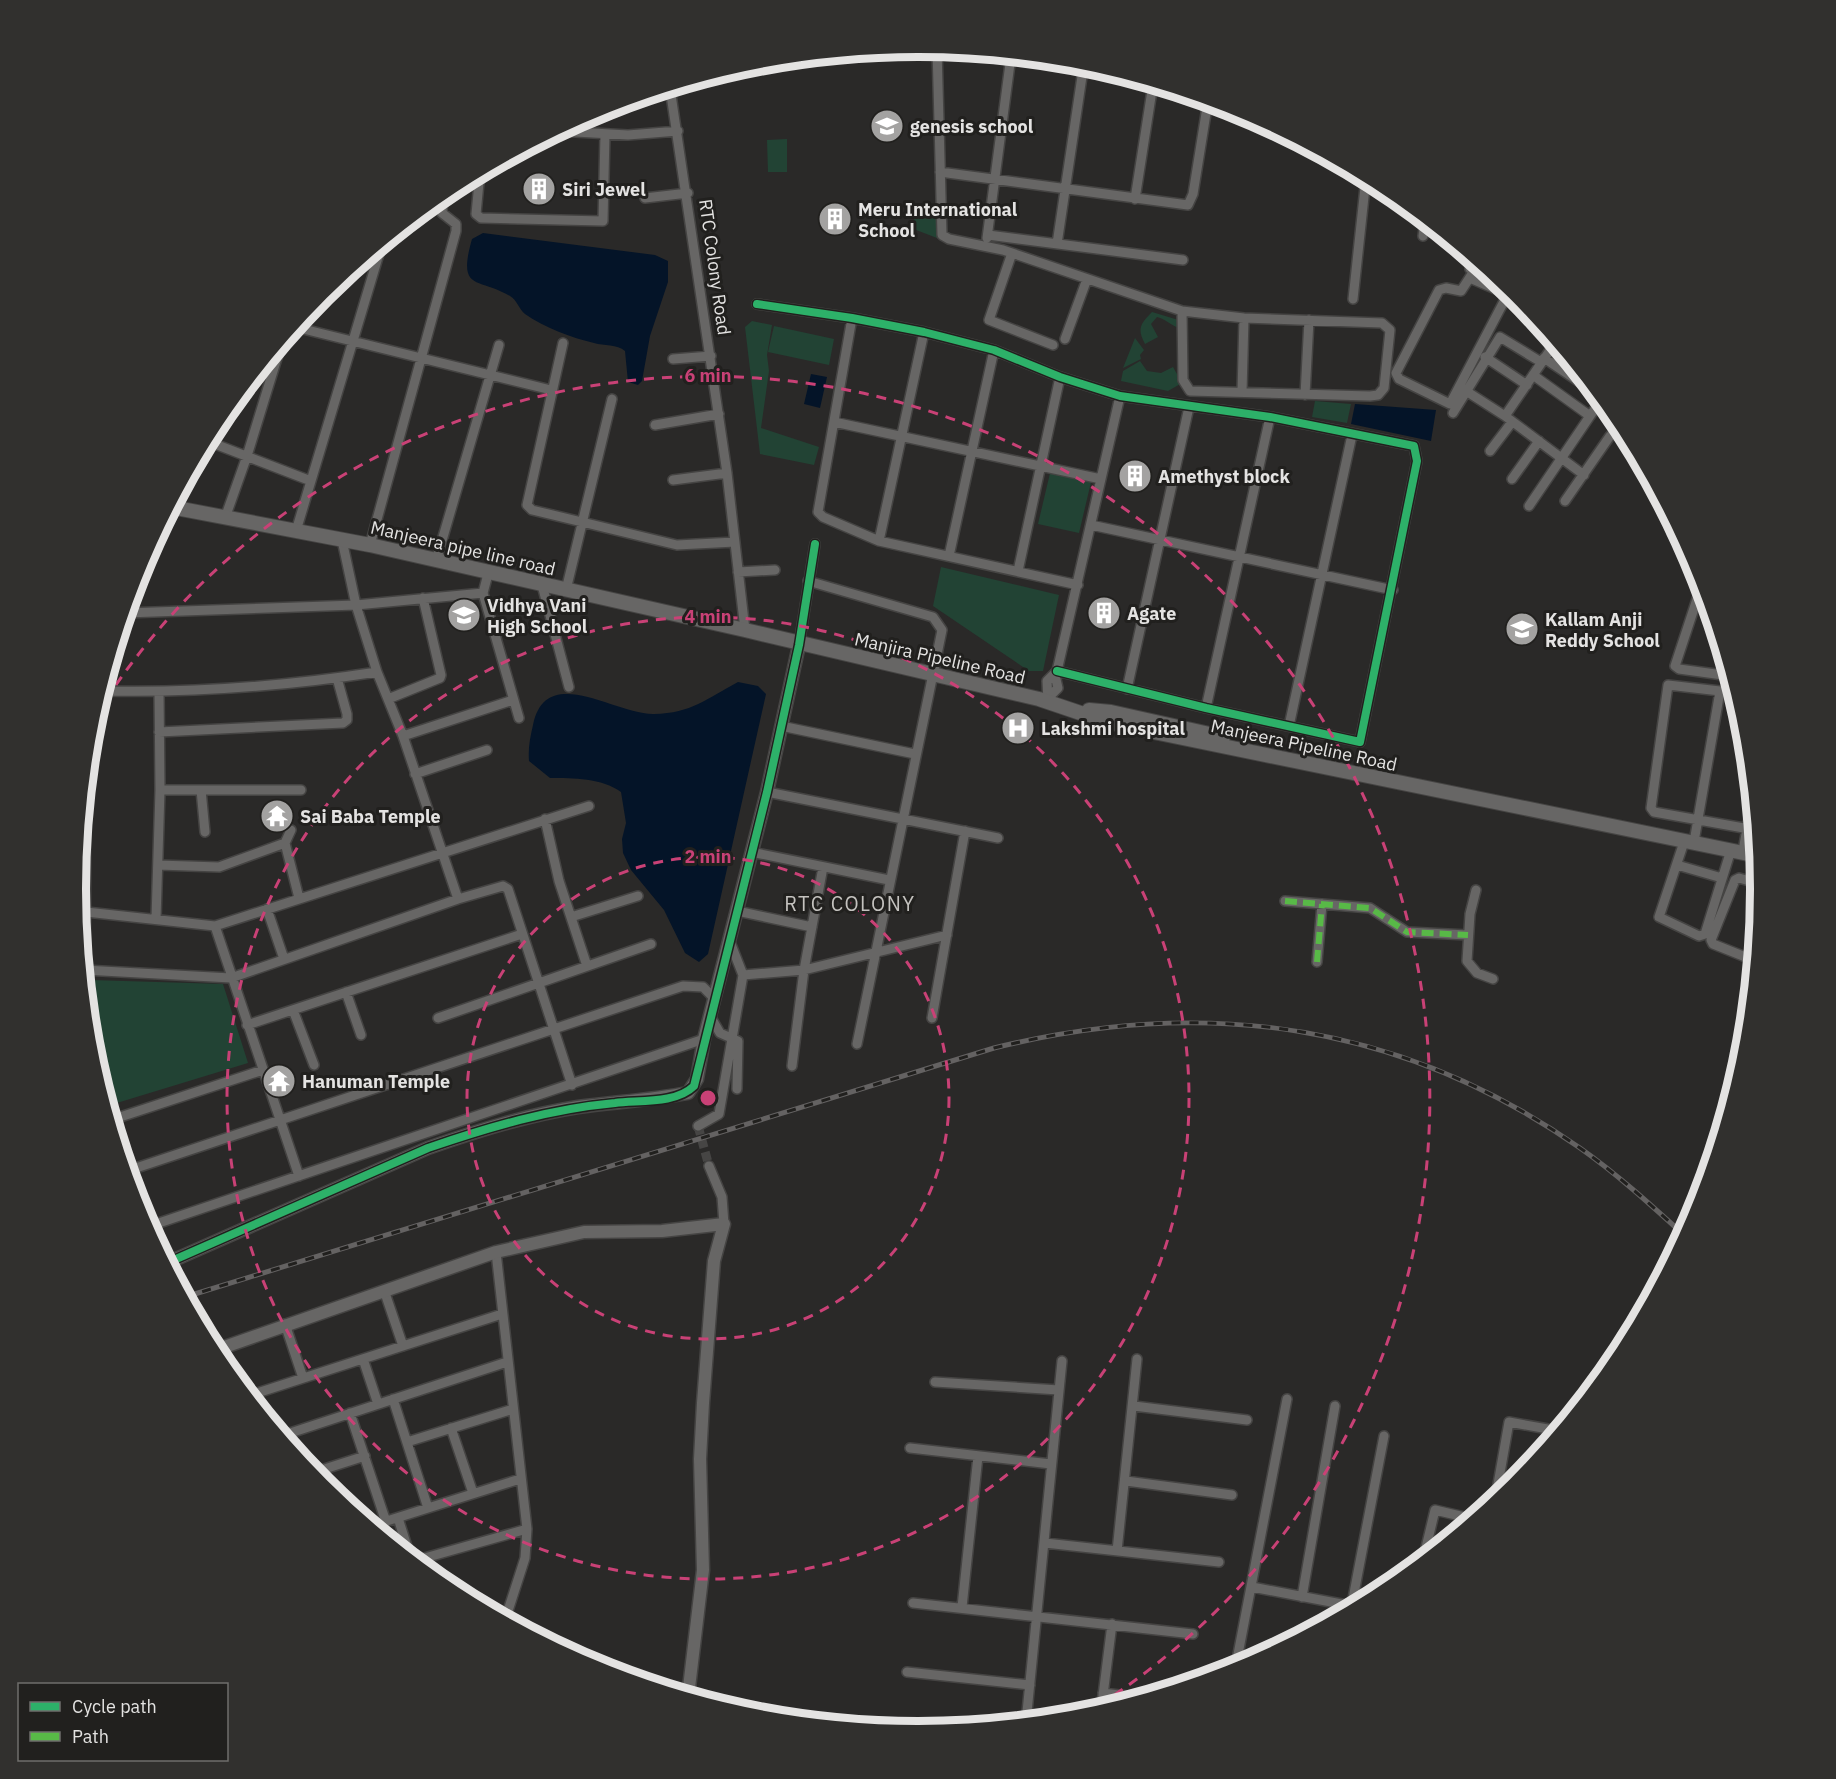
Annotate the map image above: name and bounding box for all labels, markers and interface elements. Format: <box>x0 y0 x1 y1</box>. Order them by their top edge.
school or university icon: genesis school <box>869 108 905 144</box>
place label: genesis school <box>910 115 1034 138</box>
building icon: Siri Jewel <box>521 171 557 207</box>
place label: Siri Jewel <box>562 178 646 201</box>
street label: RTC Colony Road <box>694 197 736 337</box>
place label: Meru International School <box>858 198 1018 242</box>
building icon: Meru International School <box>817 201 853 237</box>
text: 6 min <box>684 364 732 387</box>
building icon: Amethyst block <box>1117 458 1153 494</box>
place label: Amethyst block <box>1158 465 1290 488</box>
street label: Manjeera pipe line road <box>368 516 558 580</box>
place label: Vidhya Vani High School <box>487 594 588 638</box>
building icon: Agate <box>1086 595 1122 631</box>
school or university icon: Vidhya Vani High School <box>446 597 482 633</box>
place label: Agate <box>1127 602 1176 625</box>
text: 4 min <box>684 605 732 628</box>
place label: Kallam Anji Reddy School <box>1545 608 1660 652</box>
school or university icon: Kallam Anji Reddy School <box>1504 611 1540 647</box>
street label: Manjira Pipeline Road <box>852 627 1028 689</box>
hospital icon: Lakshmi hospital <box>1000 710 1036 746</box>
street label: Manjeera Pipeline Road <box>1209 714 1399 776</box>
place label: Lakshmi hospital <box>1041 717 1186 740</box>
temple icon: Sai Baba Temple <box>259 798 295 834</box>
place label: Sai Baba Temple <box>300 805 441 828</box>
text: 2 min <box>684 845 732 868</box>
district label: RTC COLONY <box>784 890 916 917</box>
temple icon: Hanuman Temple <box>261 1063 297 1099</box>
place label: Hanuman Temple <box>302 1070 450 1093</box>
centre of rings <box>698 1088 718 1108</box>
legend <box>18 1683 228 1761</box>
text: Cycle path <box>72 1695 157 1718</box>
text: Path <box>72 1725 109 1748</box>

